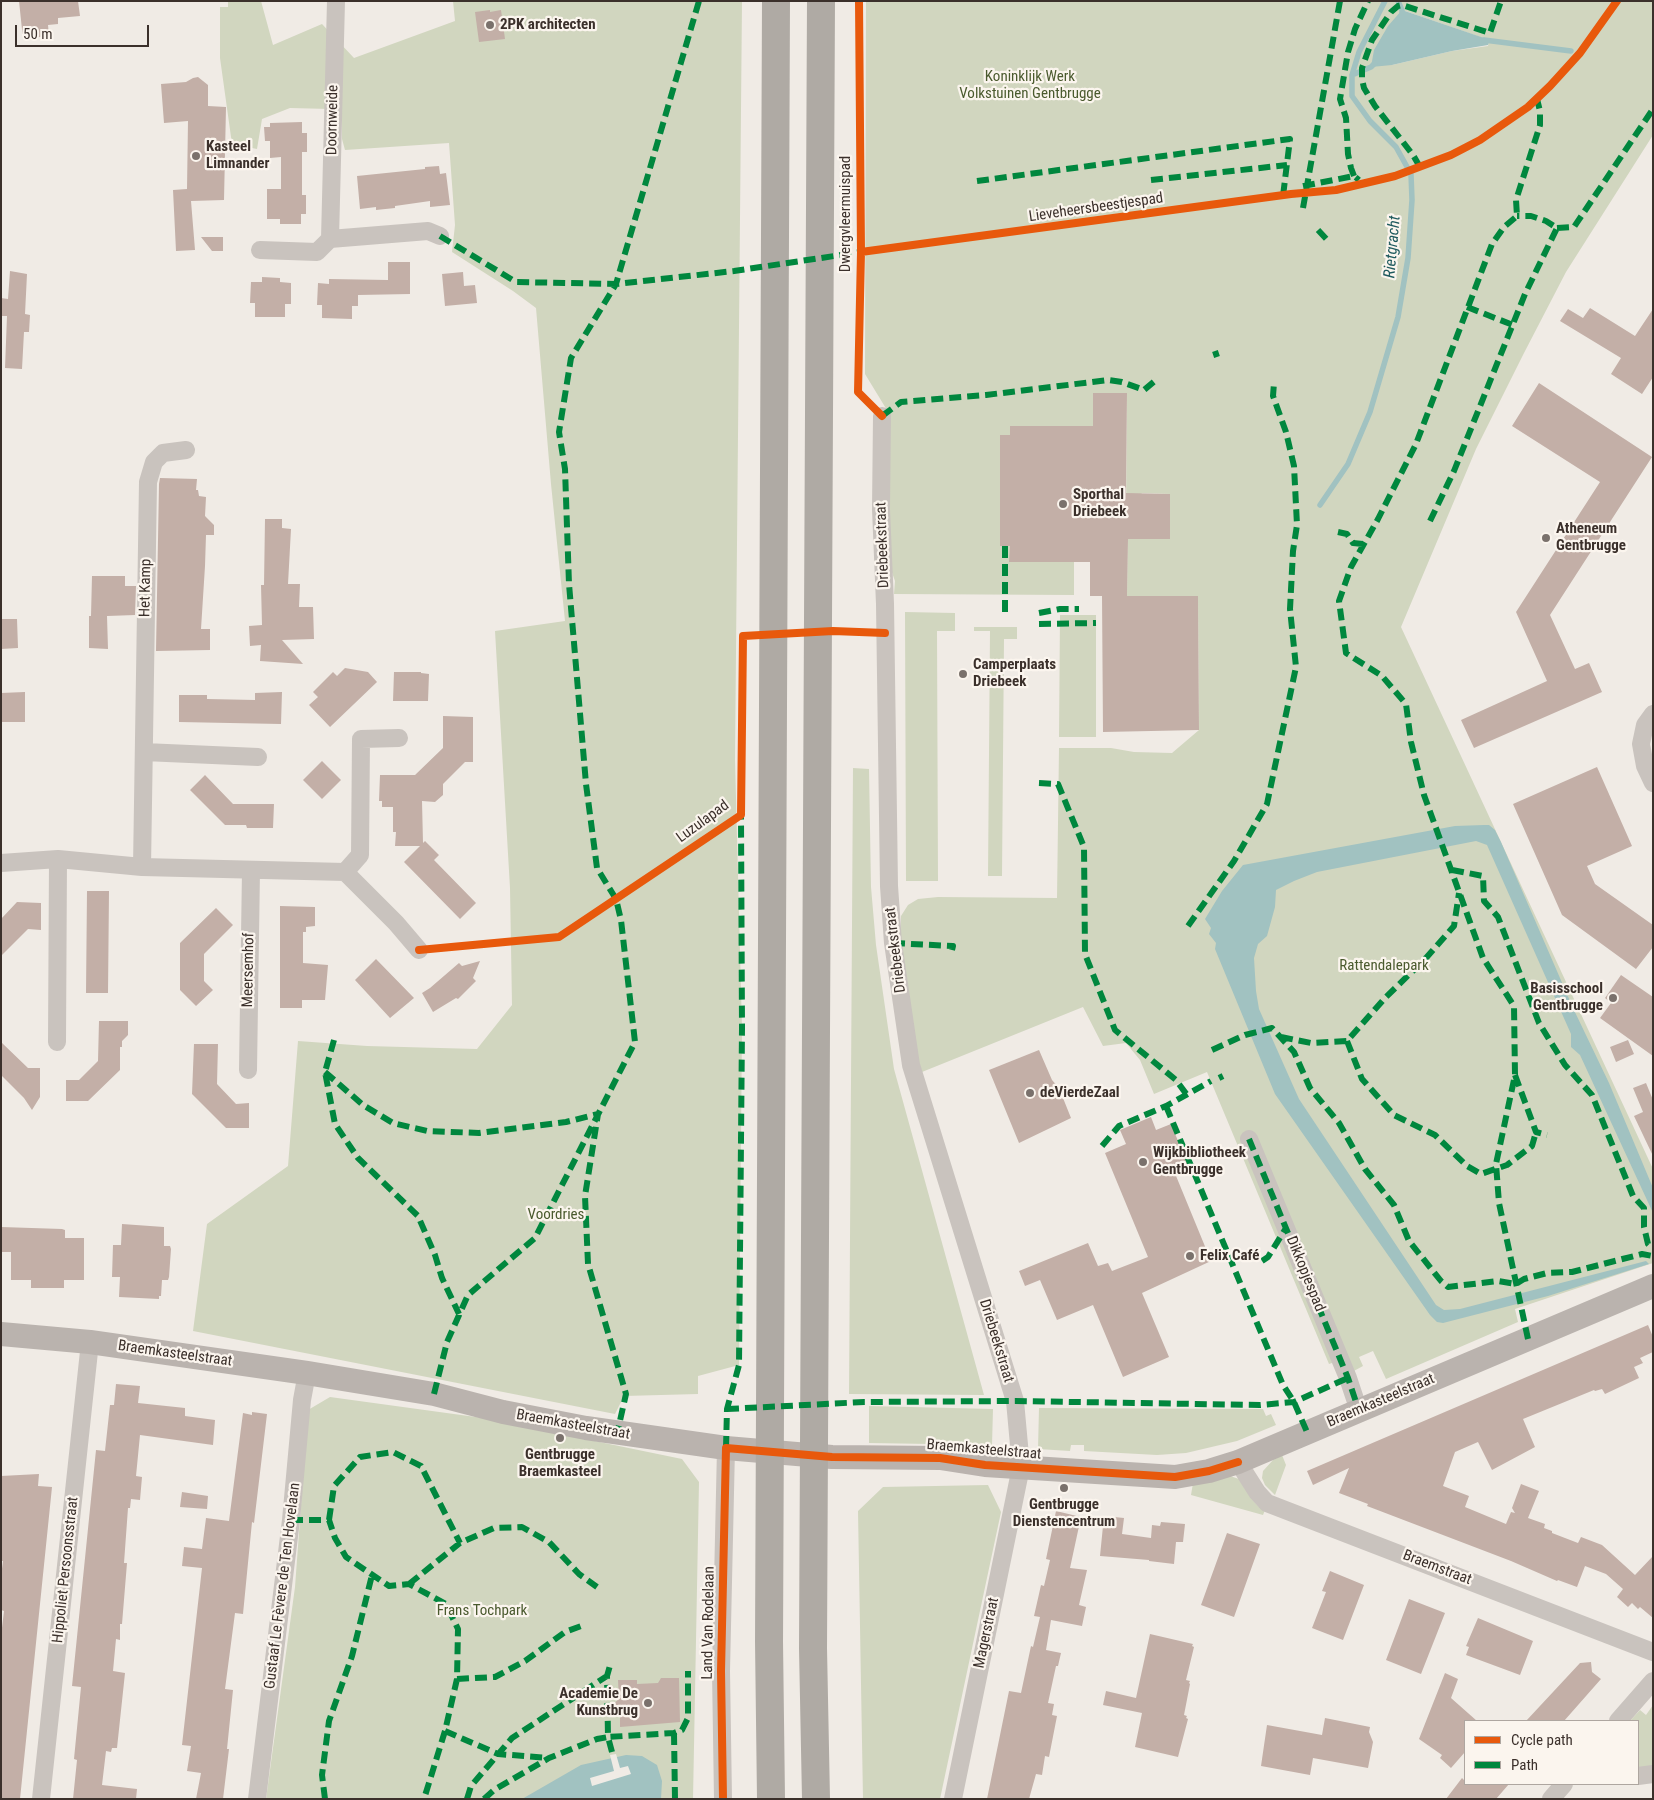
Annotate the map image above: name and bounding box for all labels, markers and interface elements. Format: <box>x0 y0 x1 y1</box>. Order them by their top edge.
scale bar <box>18 15 151 47</box>
place label: 2PK architecten <box>500 16 596 34</box>
marker: 2PK architecten <box>484 19 496 31</box>
text: 50 m <box>23 25 53 43</box>
park label: Koninklijk Werk Volkstuinen Gentbrugge <box>959 68 1101 103</box>
street label: Doornweide <box>323 85 343 155</box>
place label: Kasteel Limnander <box>206 138 269 173</box>
marker: Kasteel Limnander <box>190 150 202 162</box>
street label: Dwergvleermuispad <box>837 156 855 272</box>
street label: Lieveheersbeestjespad <box>1028 190 1164 226</box>
water label: Rietgracht <box>1381 215 1405 279</box>
place label: Sporthal Driebeek <box>1073 486 1126 521</box>
marker: Sporthal Driebeek <box>1057 498 1069 510</box>
street label: Driebeekstraat <box>873 502 893 588</box>
place label: Atheneum Gentbrugge <box>1556 520 1626 555</box>
marker: Atheneum Gentbrugge <box>1540 532 1552 544</box>
street label: Het Kamp <box>136 559 156 617</box>
place label: Camperplaats Driebeek <box>973 656 1056 691</box>
marker: Camperplaats Driebeek <box>957 668 969 680</box>
street label: Luzulapad <box>673 797 733 847</box>
street label: Driebeekstraat <box>882 906 910 994</box>
street label: Meersemhof <box>239 933 259 1007</box>
park label: Rattendalepark <box>1339 957 1429 975</box>
place label: Basisschool Gentbrugge <box>1530 980 1603 1015</box>
marker: Basisschool Gentbrugge <box>1607 992 1619 1004</box>
place label: deVierdeZaal <box>1040 1084 1120 1102</box>
marker: deVierdeZaal <box>1024 1087 1036 1099</box>
place label: Wijkbibliotheek Gentbrugge <box>1153 1144 1246 1179</box>
marker: Wijkbibliotheek Gentbrugge <box>1137 1156 1149 1168</box>
park label: Voordries <box>528 1206 584 1224</box>
street label: Dikkopjespad <box>1282 1234 1328 1314</box>
place label: Felix Café <box>1200 1247 1259 1265</box>
marker: Felix Café <box>1184 1250 1196 1262</box>
street label: Driebeekstraat <box>975 1297 1017 1385</box>
street label: Braemkasteelstraat <box>117 1337 233 1371</box>
street label: Braemkasteelstraat <box>1325 1370 1437 1432</box>
street label: Braemkasteelstraat <box>515 1406 631 1444</box>
marker: Gentbrugge Braemkasteel <box>554 1432 566 1444</box>
street label: Braemkasteelstraat <box>926 1436 1042 1464</box>
place label: Gentbrugge Braemkasteel <box>519 1446 601 1481</box>
street label: Gustaaf Le Fèvere de Ten Hovelaan <box>261 1482 305 1690</box>
marker: Gentbrugge Dienstencentrum <box>1058 1482 1070 1494</box>
street label: Hippoliet Persoonsstraat <box>49 1496 83 1644</box>
place label: Gentbrugge Dienstencentrum <box>1013 1496 1115 1531</box>
street label: Braemstraat <box>1400 1547 1474 1589</box>
street label: Land Van Rodelaan <box>699 1566 719 1680</box>
street label: Magerstraat <box>971 1596 1003 1670</box>
park label: Frans Tochpark <box>437 1602 527 1620</box>
place label: Academie De Kunstbrug <box>559 1685 638 1720</box>
marker: Academie De Kunstbrug <box>642 1697 654 1709</box>
legend <box>1464 1720 1639 1785</box>
text: Cycle path <box>1511 1731 1573 1749</box>
text: Path <box>1511 1756 1538 1774</box>

